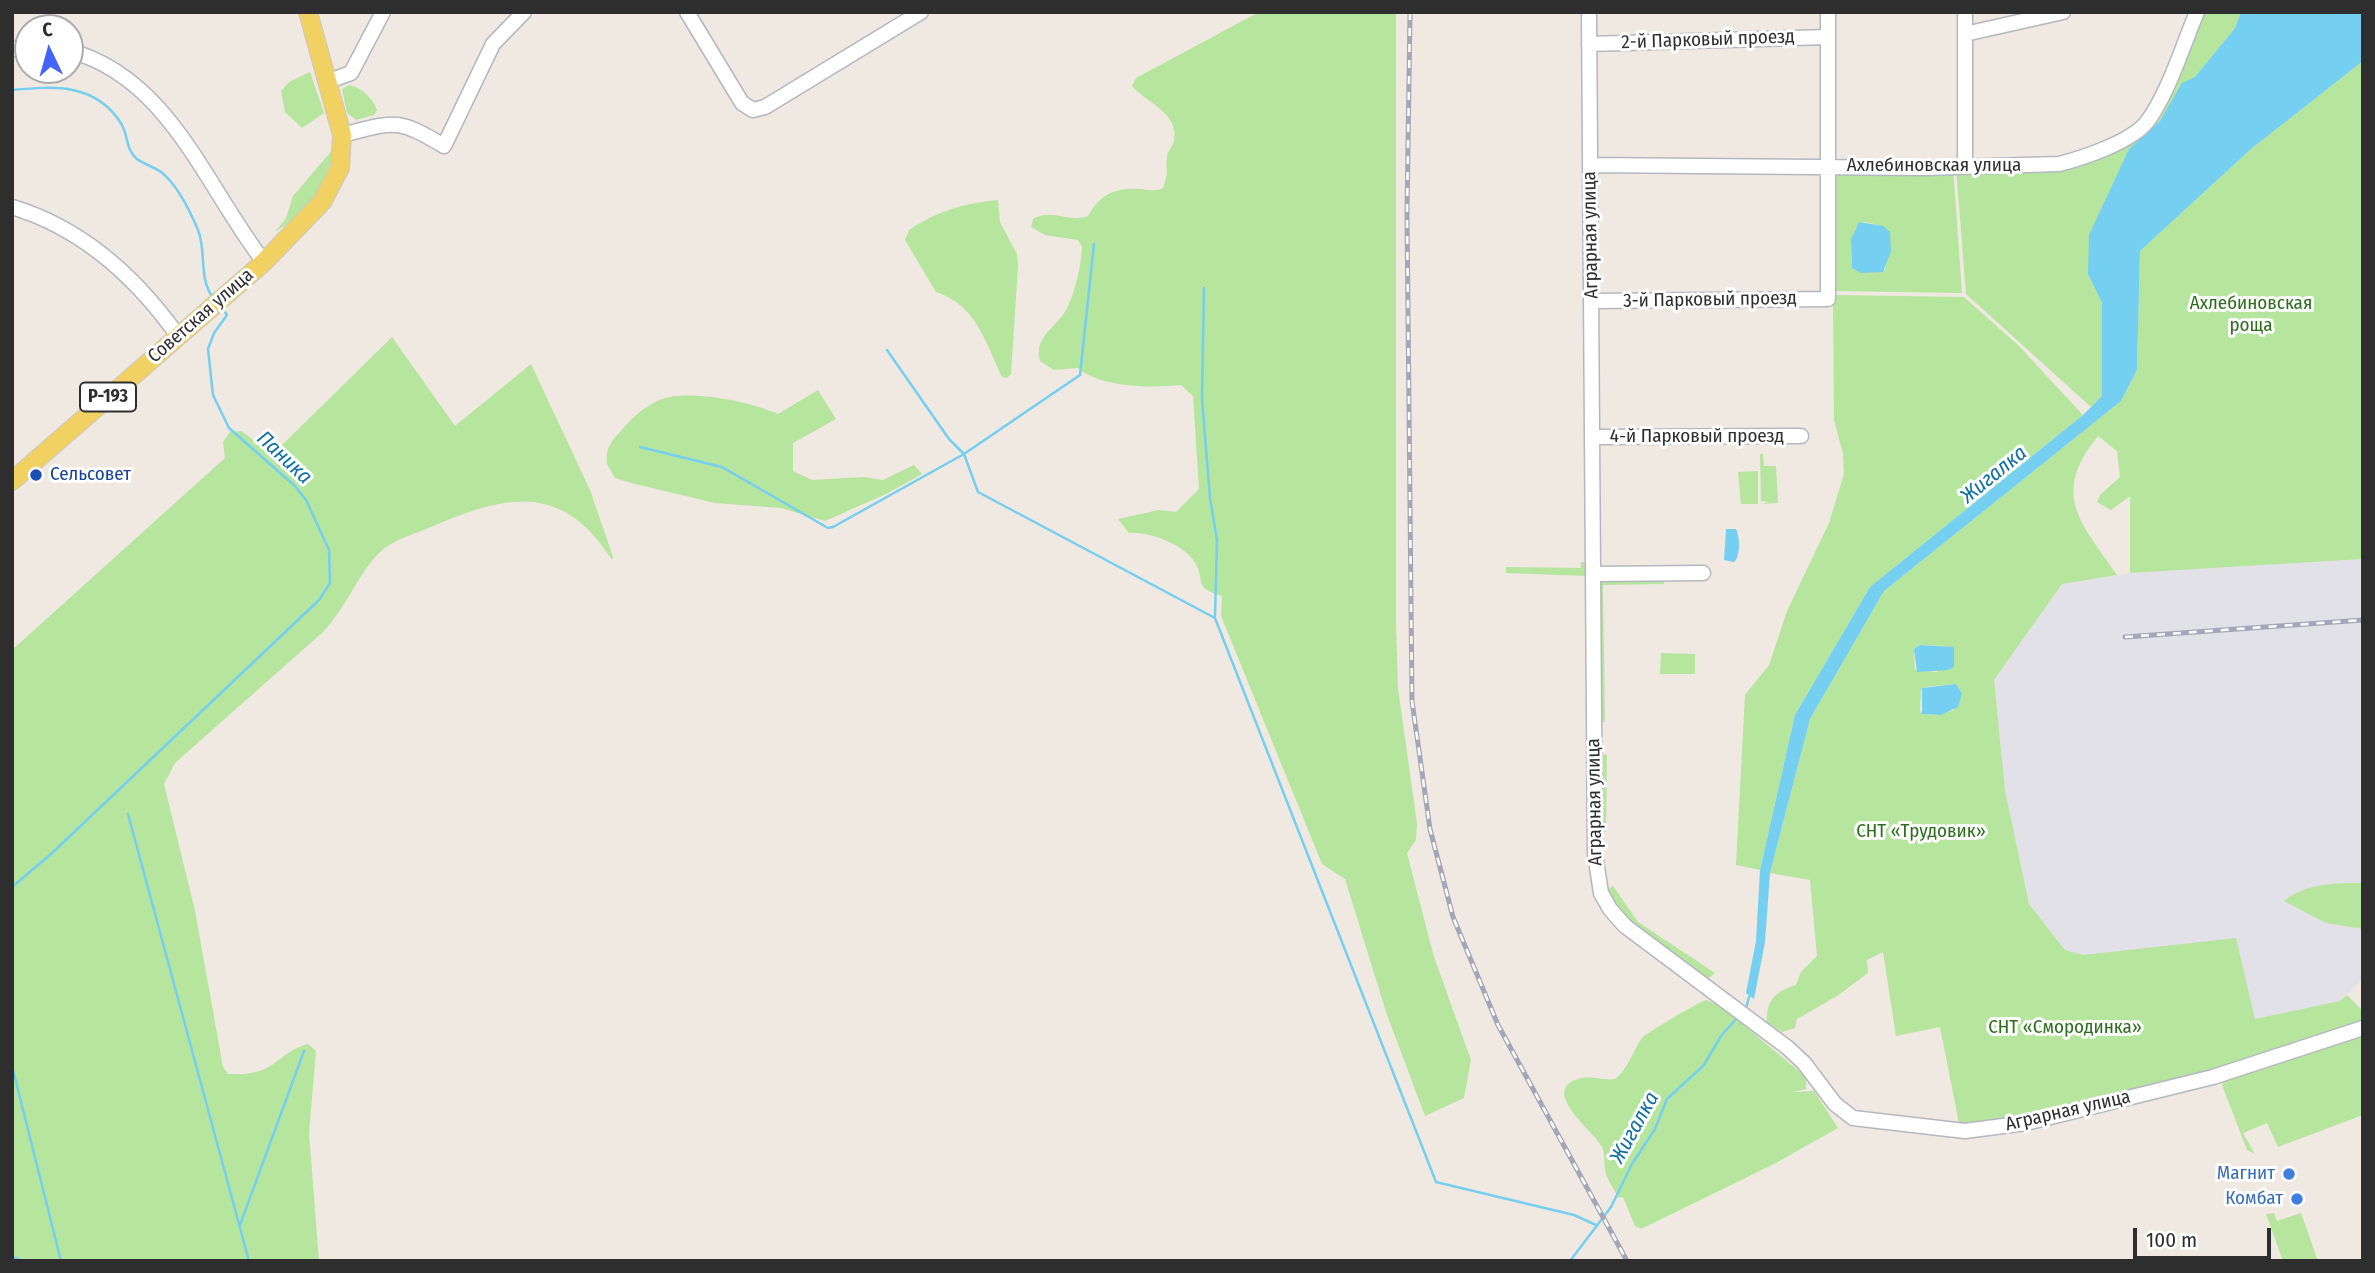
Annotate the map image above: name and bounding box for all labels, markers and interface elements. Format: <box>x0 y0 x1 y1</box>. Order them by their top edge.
north arrow <box>14 14 84 84</box>
text: С <box>41 18 53 41</box>
street label: 2-й Парковый проезд <box>1621 26 1795 54</box>
street label: Ахлебиновская улица <box>1847 155 2021 177</box>
street label: Аграрная улица <box>1578 171 1604 299</box>
street label: Советская улица <box>144 264 258 368</box>
street label: 3-й Парковый проезд <box>1623 287 1797 313</box>
park label: Ахлебиновская роща <box>2190 293 2312 337</box>
road number: Р-193 <box>80 382 136 412</box>
water label: Паника <box>251 426 317 490</box>
street label: 4-й Парковый проезд <box>1610 426 1784 448</box>
water label: Жигалка <box>1956 441 2032 509</box>
place label: Сельсовет <box>50 464 131 486</box>
marker: Сельсовет <box>28 467 44 483</box>
street label: Аграрная улица <box>1582 738 1608 866</box>
park label: СНТ «Трудовик» <box>1856 821 1986 843</box>
park label: СНТ «Смородинка» <box>1988 1017 2142 1039</box>
street label: Аграрная улица <box>2003 1086 2133 1136</box>
water label: Жигалка <box>1605 1088 1665 1168</box>
place label: Магнит <box>2217 1163 2275 1185</box>
marker: Магнит <box>2281 1166 2297 1182</box>
place label: Комбат <box>2225 1188 2283 1210</box>
marker: Комбат <box>2289 1191 2305 1207</box>
scale bar <box>2137 1214 2275 1258</box>
text: 100 m <box>2146 1227 2197 1253</box>

